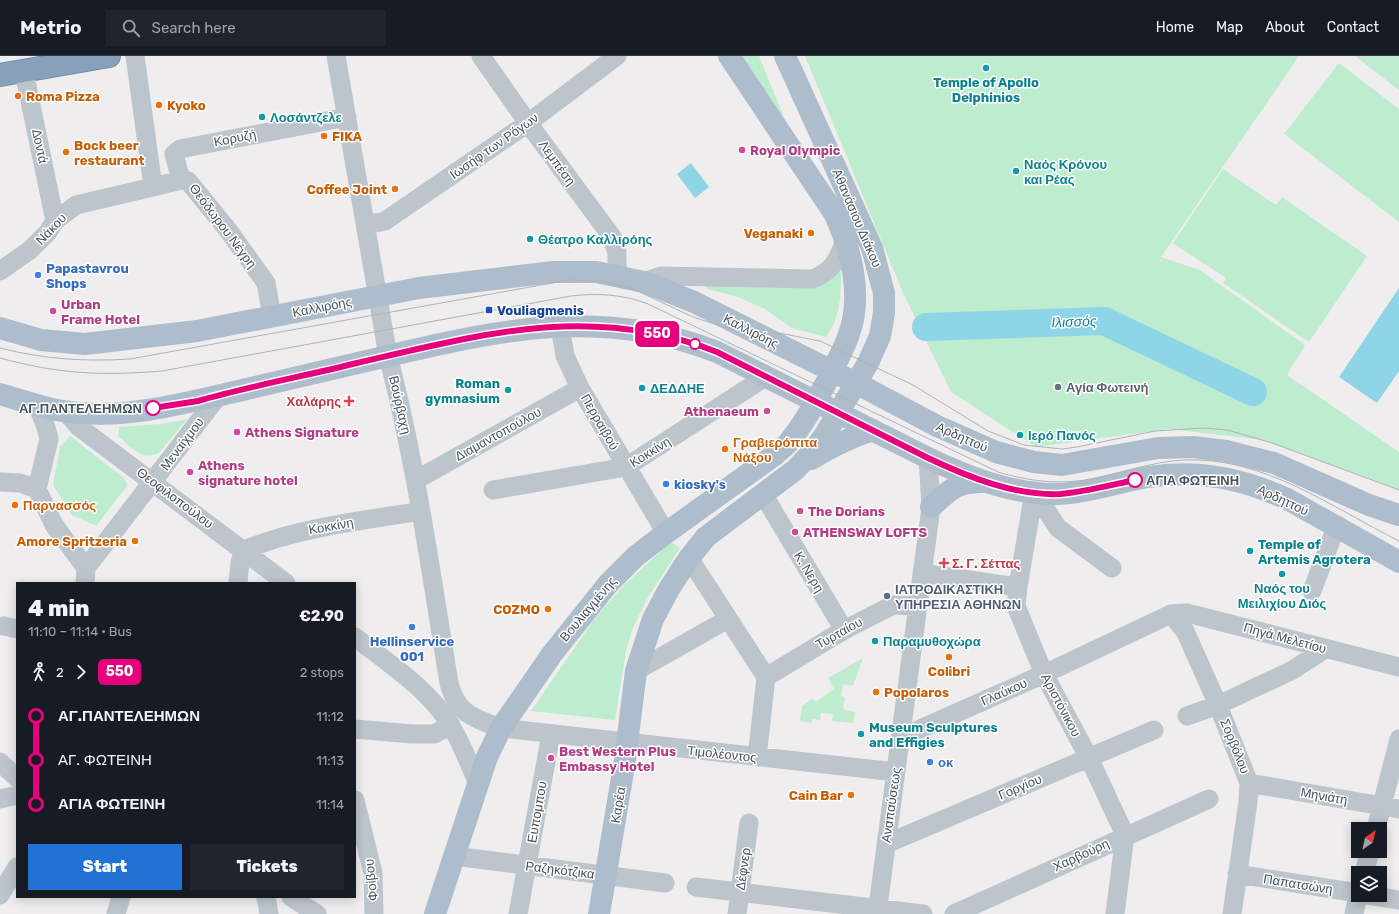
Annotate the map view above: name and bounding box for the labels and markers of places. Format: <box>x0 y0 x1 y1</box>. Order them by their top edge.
marker: Temple of Apollo Delphinios <box>981 63 991 73</box>
place label: Temple of Apollo Delphinios <box>933 75 1039 105</box>
place label: Roma Pizza <box>26 89 100 104</box>
marker: Roma Pizza <box>13 91 23 101</box>
place label: Kyoko <box>167 98 206 113</box>
marker: Kyoko <box>154 100 164 110</box>
place label: Λοσάντζελε <box>270 110 342 125</box>
marker: Λοσάντζελε <box>257 112 267 122</box>
place label: FIKA <box>332 129 363 144</box>
marker: FIKA <box>319 131 329 141</box>
place label: Bock beer restaurant <box>74 138 145 168</box>
place label: Royal Olympic <box>750 143 841 158</box>
marker: Royal Olympic <box>737 145 747 155</box>
marker: Bock beer restaurant <box>61 147 71 157</box>
place label: Ναός Κρόνου και Ρέας <box>1024 157 1107 187</box>
marker: Ναός Κρόνου και Ρέας <box>1011 166 1021 176</box>
place label: Coffee Joint <box>307 182 387 197</box>
marker: Coffee Joint <box>390 184 400 194</box>
place label: Veganaki <box>744 226 803 241</box>
marker: Veganaki <box>806 228 816 238</box>
place label: Θέατρο Καλλιρόης <box>538 232 653 247</box>
marker: Θέατρο Καλλιρόης <box>525 234 535 244</box>
place label: Papastavrou Shops <box>46 261 129 291</box>
marker: Papastavrou Shops <box>33 270 43 280</box>
place label: Urban Frame Hotel <box>61 297 140 327</box>
place label: Vouliagmenis <box>497 303 584 318</box>
marker: Vouliagmenis <box>484 305 494 315</box>
marker: Urban Frame Hotel <box>48 306 58 316</box>
unlabelled marker <box>689 338 701 350</box>
place label: Roman gymnasium <box>425 376 500 406</box>
place label: Αγία Φωτεινή <box>1066 380 1149 395</box>
place label: ΔΕΔΔΗΕ <box>650 381 705 396</box>
marker: Αγία Φωτεινή <box>1053 382 1063 392</box>
marker: ΔΕΔΔΗΕ <box>637 383 647 393</box>
marker: Roman gymnasium <box>503 385 513 395</box>
place label: Χαλάρης <box>287 394 341 409</box>
marker: Χαλάρης <box>344 396 354 406</box>
marker: ΑΓ.ΠΑΝΤΕΛΕΗΜΩΝ <box>145 400 161 416</box>
place label: ΑΓ.ΠΑΝΤΕΛΕΗΜΩΝ <box>19 401 142 416</box>
place label: Athenaeum <box>684 404 759 419</box>
marker: Athenaeum <box>762 406 772 416</box>
place label: Athens Signature <box>245 425 359 440</box>
marker: Athens Signature <box>232 427 242 437</box>
place label: Ιερό Πανός <box>1028 428 1096 443</box>
marker: Ιερό Πανός <box>1015 430 1025 440</box>
place label: Γραβιερόπιτα Νάξου <box>733 435 817 465</box>
marker: Γραβιερόπιτα Νάξου <box>720 444 730 454</box>
place label: Athens signature hotel <box>198 458 298 488</box>
marker: Athens signature hotel <box>185 467 195 477</box>
marker: ΑΓΙΑ ΦΩΤΕΙΝΗ <box>1127 472 1143 488</box>
place label: ΑΓΙΑ ΦΩΤΕΙΝΗ <box>1146 473 1239 488</box>
place label: kiosky's <box>674 477 726 492</box>
marker: kiosky's <box>661 479 671 489</box>
place label: Παρνασσός <box>23 498 96 513</box>
marker: Παρνασσός <box>10 500 20 510</box>
place label: The Dorians <box>808 504 885 519</box>
marker: The Dorians <box>795 506 805 516</box>
place label: ATHENSWAY LOFTS <box>803 525 927 540</box>
marker: ATHENSWAY LOFTS <box>790 527 800 537</box>
place label: Amore Spritzeria <box>17 534 127 549</box>
marker: Amore Spritzeria <box>130 536 140 546</box>
place label: Temple of Artemis Agrotera <box>1258 537 1371 567</box>
marker: Temple of Artemis Agrotera <box>1245 546 1255 556</box>
place label: Σ. Γ. Σέττας <box>952 556 1020 571</box>
marker: Σ. Γ. Σέττας <box>939 558 949 568</box>
marker: Ναός του Μειλιχίου Διός <box>1277 569 1287 579</box>
place label: Ναός του Μειλιχίου Διός <box>1238 581 1326 611</box>
place label: ΙΑΤΡΟΔΙΚΑΣΤΙΚΗ ΥΠΗΡΕΣΙΑ ΑΘΗΝΩΝ <box>895 582 1021 612</box>
marker: ΙΑΤΡΟΔΙΚΑΣΤΙΚΗ ΥΠΗΡΕΣΙΑ ΑΘΗΝΩΝ <box>882 591 892 601</box>
place label: COZMO <box>493 602 540 617</box>
marker: COZMO <box>543 604 553 614</box>
marker: Hellinservice 001 <box>407 622 417 632</box>
place label: Hellinservice 001 <box>370 634 455 664</box>
place label: Παραμυθοχώρα <box>883 634 981 649</box>
marker: Παραμυθοχώρα <box>870 636 880 646</box>
marker: Colibri <box>944 652 954 662</box>
place label: Colibri <box>928 664 970 679</box>
place label: Popolaros <box>884 685 949 700</box>
marker: Popolaros <box>871 687 881 697</box>
place label: Museum Sculptures and Effigies <box>869 720 998 750</box>
marker: Museum Sculptures and Effigies <box>856 729 866 739</box>
place label: Best Western Plus Embassy Hotel <box>559 744 676 774</box>
marker: Best Western Plus Embassy Hotel <box>546 753 556 763</box>
place label: οκ <box>938 755 954 770</box>
marker: οκ <box>925 757 935 767</box>
place label: Cain Bar <box>789 788 843 803</box>
marker: Cain Bar <box>846 790 856 800</box>

